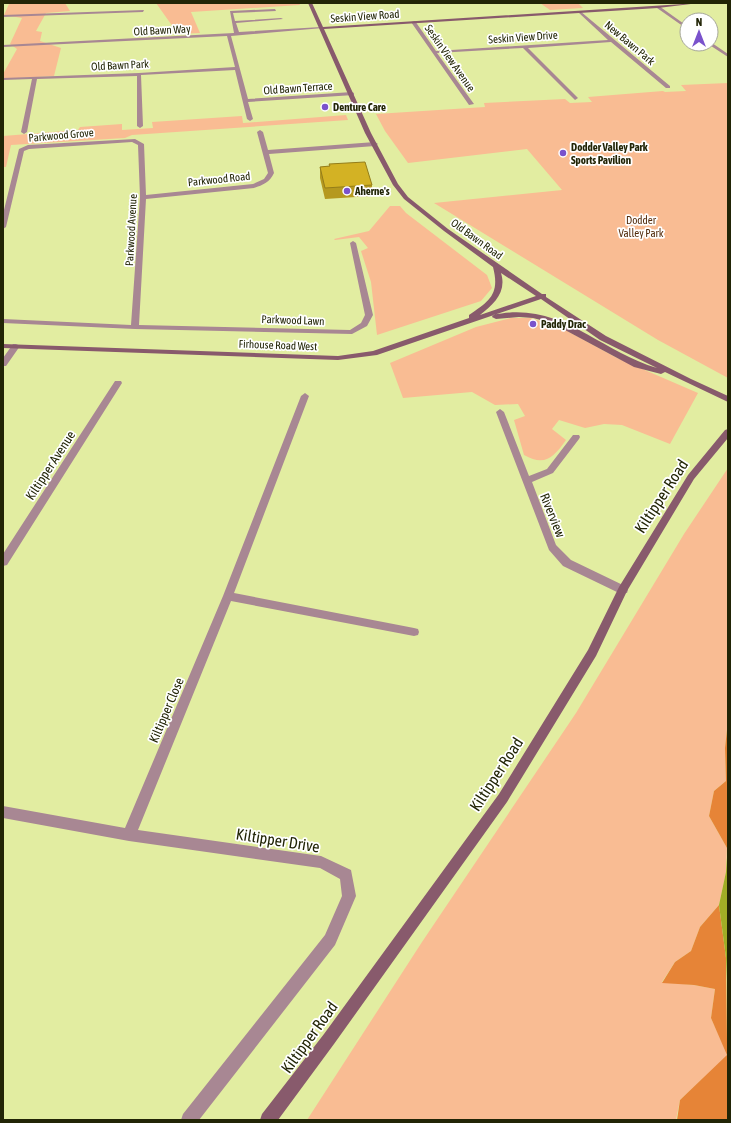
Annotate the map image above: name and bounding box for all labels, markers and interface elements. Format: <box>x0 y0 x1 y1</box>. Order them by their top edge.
street label: Seskin View Road <box>330 8 400 24</box>
north arrow <box>679 12 719 52</box>
text: N <box>696 16 702 28</box>
street label: New Bawn Park <box>603 19 658 67</box>
street label: Old Bawn Way <box>133 22 191 37</box>
street label: Seskin View Avenue <box>423 22 477 94</box>
street label: Seskin View Drive <box>488 29 558 45</box>
street label: Old Bawn Park <box>91 57 149 73</box>
street label: Old Bawn Terrace <box>263 80 333 96</box>
place label: Denture Care <box>333 101 386 113</box>
marker: Denture Care <box>320 102 330 112</box>
street label: Parkwood Grove <box>28 126 94 144</box>
place label: Dodder Valley Park Sports Pavilion <box>571 141 648 166</box>
marker: Dodder Valley Park Sports Pavilion <box>558 148 568 158</box>
street label: Parkwood Road <box>187 170 251 188</box>
place label: Aherne's <box>354 185 390 197</box>
marker: Aherne's <box>342 186 352 196</box>
street label: Parkwood Avenue <box>123 194 139 266</box>
park label: Dodder Valley Park <box>618 214 664 239</box>
street label: Old Bawn Road <box>449 216 505 262</box>
street label: Parkwood Lawn <box>261 313 325 327</box>
place label: Paddy Drac <box>541 318 587 330</box>
marker: Paddy Drac <box>528 319 538 329</box>
street label: Firhouse Road West <box>239 338 317 352</box>
street label: Kiltipper Avenue <box>23 428 78 503</box>
street label: Kiltipper Road <box>631 456 692 537</box>
street label: Riverview <box>537 491 568 540</box>
street label: Kiltipper Close <box>146 675 187 745</box>
street label: Kiltipper Road <box>466 734 527 815</box>
street label: Kiltipper Drive <box>235 825 321 856</box>
street label: Kiltipper Road <box>277 998 342 1077</box>

